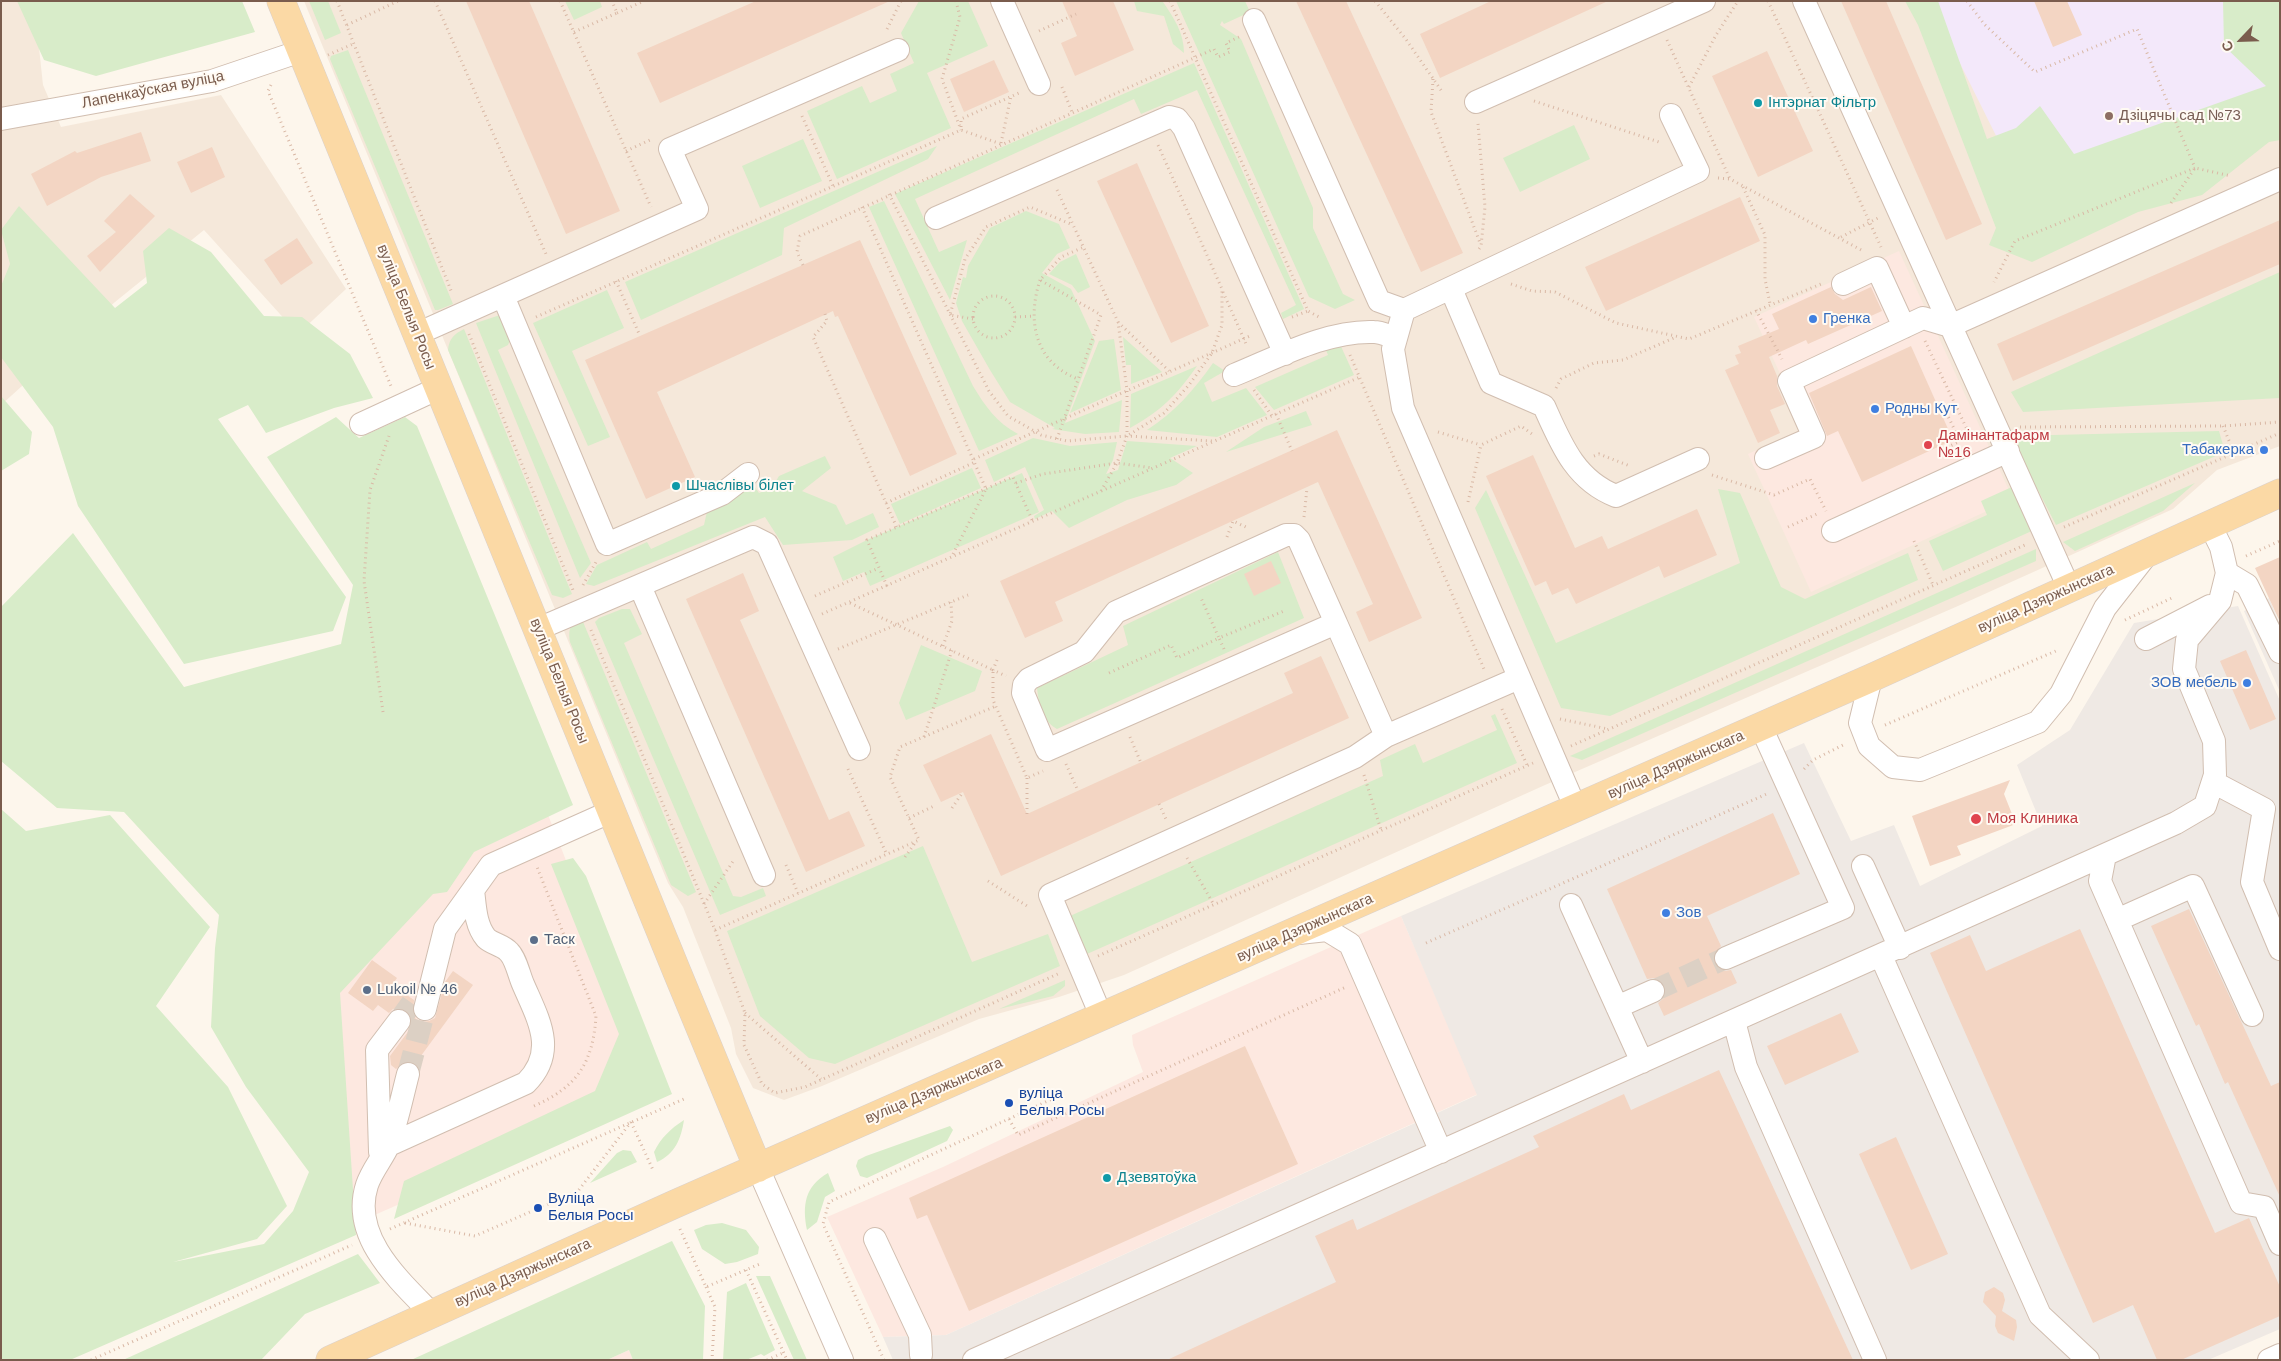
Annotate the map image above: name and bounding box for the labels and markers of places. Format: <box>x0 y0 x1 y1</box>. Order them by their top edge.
place label: Інтэрнат Фільтр <box>1768 94 1876 112</box>
marker: Інтэрнат Фільтр <box>1752 97 1764 109</box>
place label: Дзіцячы сад №73 <box>2119 107 2241 125</box>
marker: Дзіцячы сад №73 <box>2103 110 2115 122</box>
place label: Гренка <box>1823 310 1870 328</box>
marker: Гренка <box>1807 313 1819 325</box>
place label: Родны Кут <box>1885 400 1957 418</box>
marker: Родны Кут <box>1869 403 1881 415</box>
place label: Дамінантафарм №16 <box>1938 427 2049 462</box>
marker: Дамінантафарм №16 <box>1922 439 1934 451</box>
place label: Табакерка <box>2182 441 2254 459</box>
marker: Табакерка <box>2258 444 2270 456</box>
place label: Шчаслівы білет <box>686 477 794 495</box>
marker: Шчаслівы білет <box>670 480 682 492</box>
place label: ЗОВ мебель <box>2151 674 2237 692</box>
marker: ЗОВ мебель <box>2241 677 2253 689</box>
place label: Моя Клиника <box>1987 810 2078 828</box>
marker: Моя Клиника <box>1969 812 1983 826</box>
place label: Зов <box>1676 904 1701 922</box>
marker: Зов <box>1660 907 1672 919</box>
place label: Таск <box>544 931 575 949</box>
marker: Таск <box>528 934 540 946</box>
place label: Lukoil № 46 <box>377 981 457 999</box>
marker: Lukoil № 46 <box>361 984 373 996</box>
place label: вуліца Белыя Росы <box>1019 1085 1104 1120</box>
marker: вуліца Белыя Росы <box>1003 1097 1015 1109</box>
place label: Дзевятоўка <box>1117 1169 1196 1187</box>
marker: Дзевятоўка <box>1101 1172 1113 1184</box>
place label: Вуліца Белыя Росы <box>548 1190 633 1225</box>
marker: Вуліца Белыя Росы <box>532 1202 544 1214</box>

